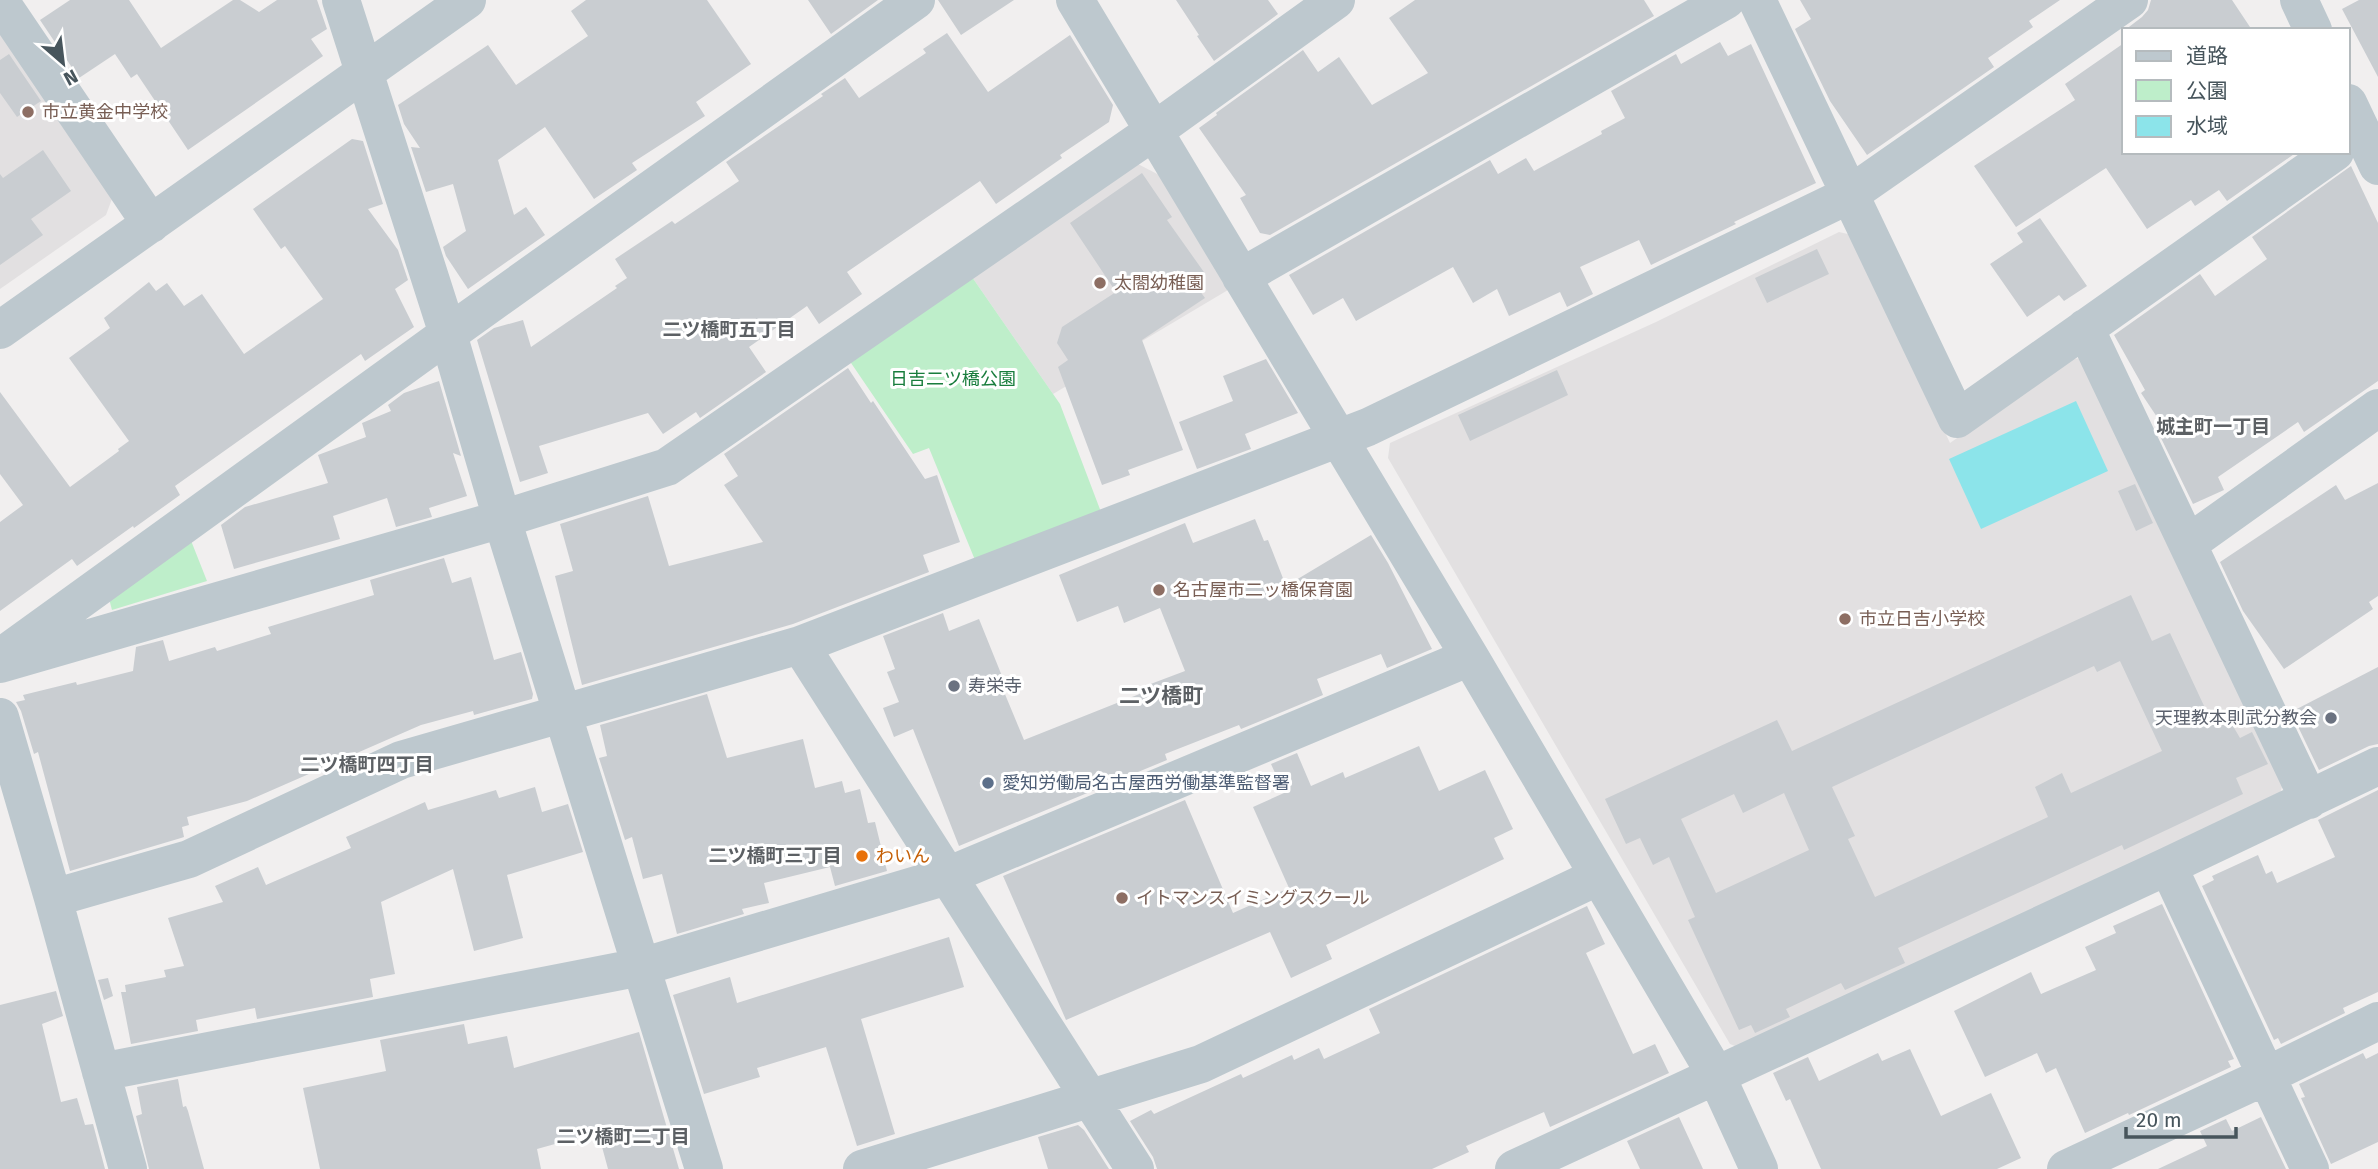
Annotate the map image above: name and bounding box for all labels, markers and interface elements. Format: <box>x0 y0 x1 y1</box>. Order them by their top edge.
north arrow <box>28 28 98 98</box>
legend <box>2122 28 2350 154</box>
text: 道路 <box>2186 43 2228 69</box>
text: N <box>60 64 82 91</box>
text: 公園 <box>2186 78 2228 104</box>
place label: 市立黄金中学校 <box>42 101 168 123</box>
marker: 市立黄金中学校 <box>20 104 36 120</box>
text: 水域 <box>2186 113 2228 139</box>
place label: 太閤幼稚園 <box>1114 272 1204 294</box>
marker: 太閤幼稚園 <box>1092 275 1108 291</box>
district label: 二ツ橋町五丁目 <box>662 318 796 341</box>
park label: 日吉二ツ橋公園 <box>890 368 1016 390</box>
district label: 城主町一丁目 <box>2156 415 2270 438</box>
place label: 名古屋市二ッ橋保育園 <box>1173 579 1353 601</box>
marker: 名古屋市二ッ橋保育園 <box>1151 582 1167 598</box>
place label: 市立日吉小学校 <box>1859 608 1985 630</box>
marker: 市立日吉小学校 <box>1837 611 1853 627</box>
place label: 寿栄寺 <box>968 675 1022 697</box>
marker: 寿栄寺 <box>946 678 962 694</box>
district label: 二ツ橋町 <box>1119 683 1203 709</box>
place label: 天理教本則武分教会 <box>2155 707 2317 729</box>
marker: 天理教本則武分教会 <box>2323 710 2339 726</box>
district label: 二ツ橋町四丁目 <box>300 753 434 776</box>
place label: 愛知労働局名古屋西労働基準監督署 <box>1002 772 1290 794</box>
marker: 愛知労働局名古屋西労働基準監督署 <box>980 775 996 791</box>
district label: 二ツ橋町三丁目 <box>708 844 842 867</box>
place label: わいん <box>876 845 930 867</box>
marker: わいん <box>854 848 870 864</box>
place label: イトマンスイミングスクール <box>1136 887 1370 909</box>
marker: イトマンスイミングスクール <box>1114 890 1130 906</box>
scale bar <box>2126 1096 2236 1140</box>
text: 20 m <box>2136 1107 2182 1133</box>
district label: 二ツ橋町二丁目 <box>556 1125 690 1148</box>

